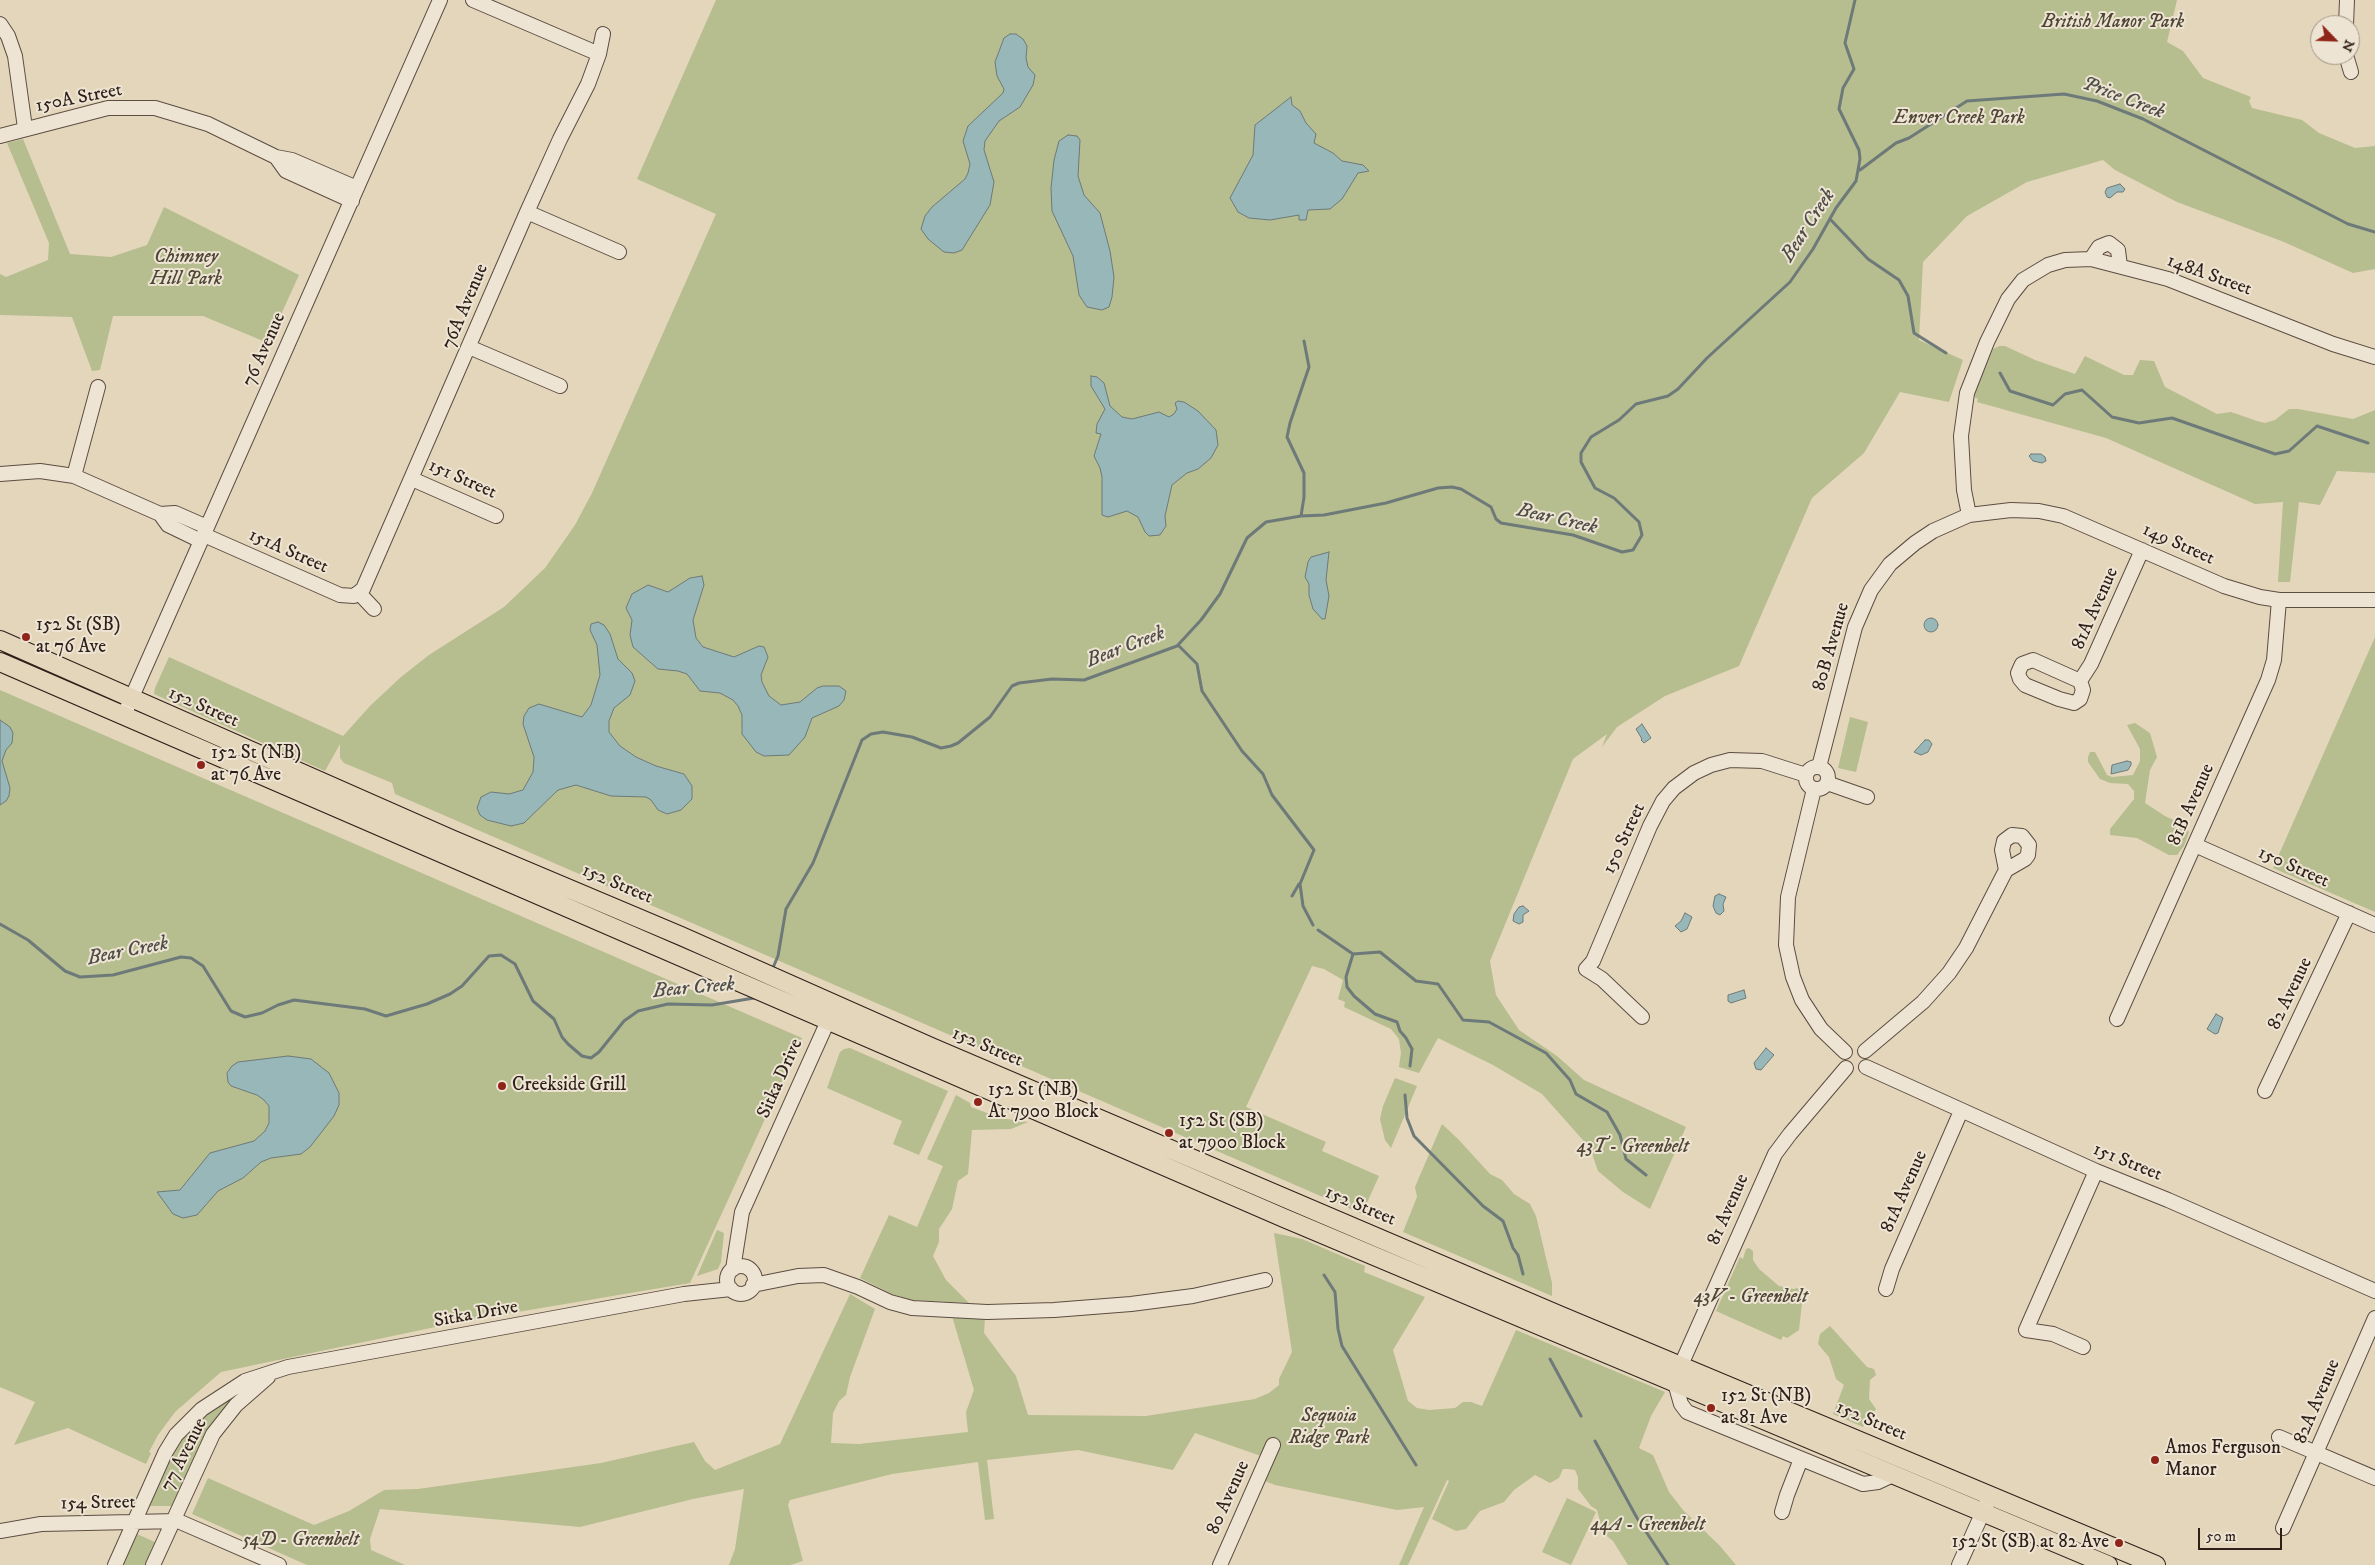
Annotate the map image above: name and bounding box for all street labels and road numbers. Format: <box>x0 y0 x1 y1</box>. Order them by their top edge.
street label: 150A Street <box>34 79 124 119</box>
street label: 148A Street <box>2164 250 2254 302</box>
street label: 76A Avenue <box>438 261 494 353</box>
street label: 76 Avenue <box>239 309 291 391</box>
street label: 151 Street <box>424 455 500 505</box>
street label: 149 Street <box>2138 519 2218 571</box>
street label: 151A Street <box>245 524 331 580</box>
street label: 81A Avenue <box>2068 564 2124 654</box>
street label: 80B Avenue <box>1809 600 1855 694</box>
street label: 152 Street <box>164 682 242 734</box>
street label: 81B Avenue <box>2164 760 2220 850</box>
street label: 150 Street <box>1599 800 1651 878</box>
street label: 150 Street <box>2254 842 2332 894</box>
street label: 152 Street <box>578 860 656 910</box>
street label: 82 Avenue <box>2264 954 2318 1034</box>
street label: 152 Street <box>948 1023 1026 1073</box>
street label: Sitka Drive <box>753 1036 809 1122</box>
street label: 151 Street <box>2089 1139 2165 1187</box>
street label: 81A Avenue <box>1877 1147 1933 1237</box>
street label: 81 Avenue <box>1703 1171 1755 1249</box>
street label: 152 Street <box>1321 1182 1399 1232</box>
street label: Sitka Drive <box>432 1296 520 1334</box>
street label: 82A Avenue <box>2290 1356 2346 1448</box>
street label: 152 Street <box>1832 1397 1910 1447</box>
street label: 77 Avenue <box>157 1415 213 1495</box>
street label: 80 Avenue <box>1203 1457 1255 1539</box>
street label: 154 Street <box>60 1492 136 1516</box>

